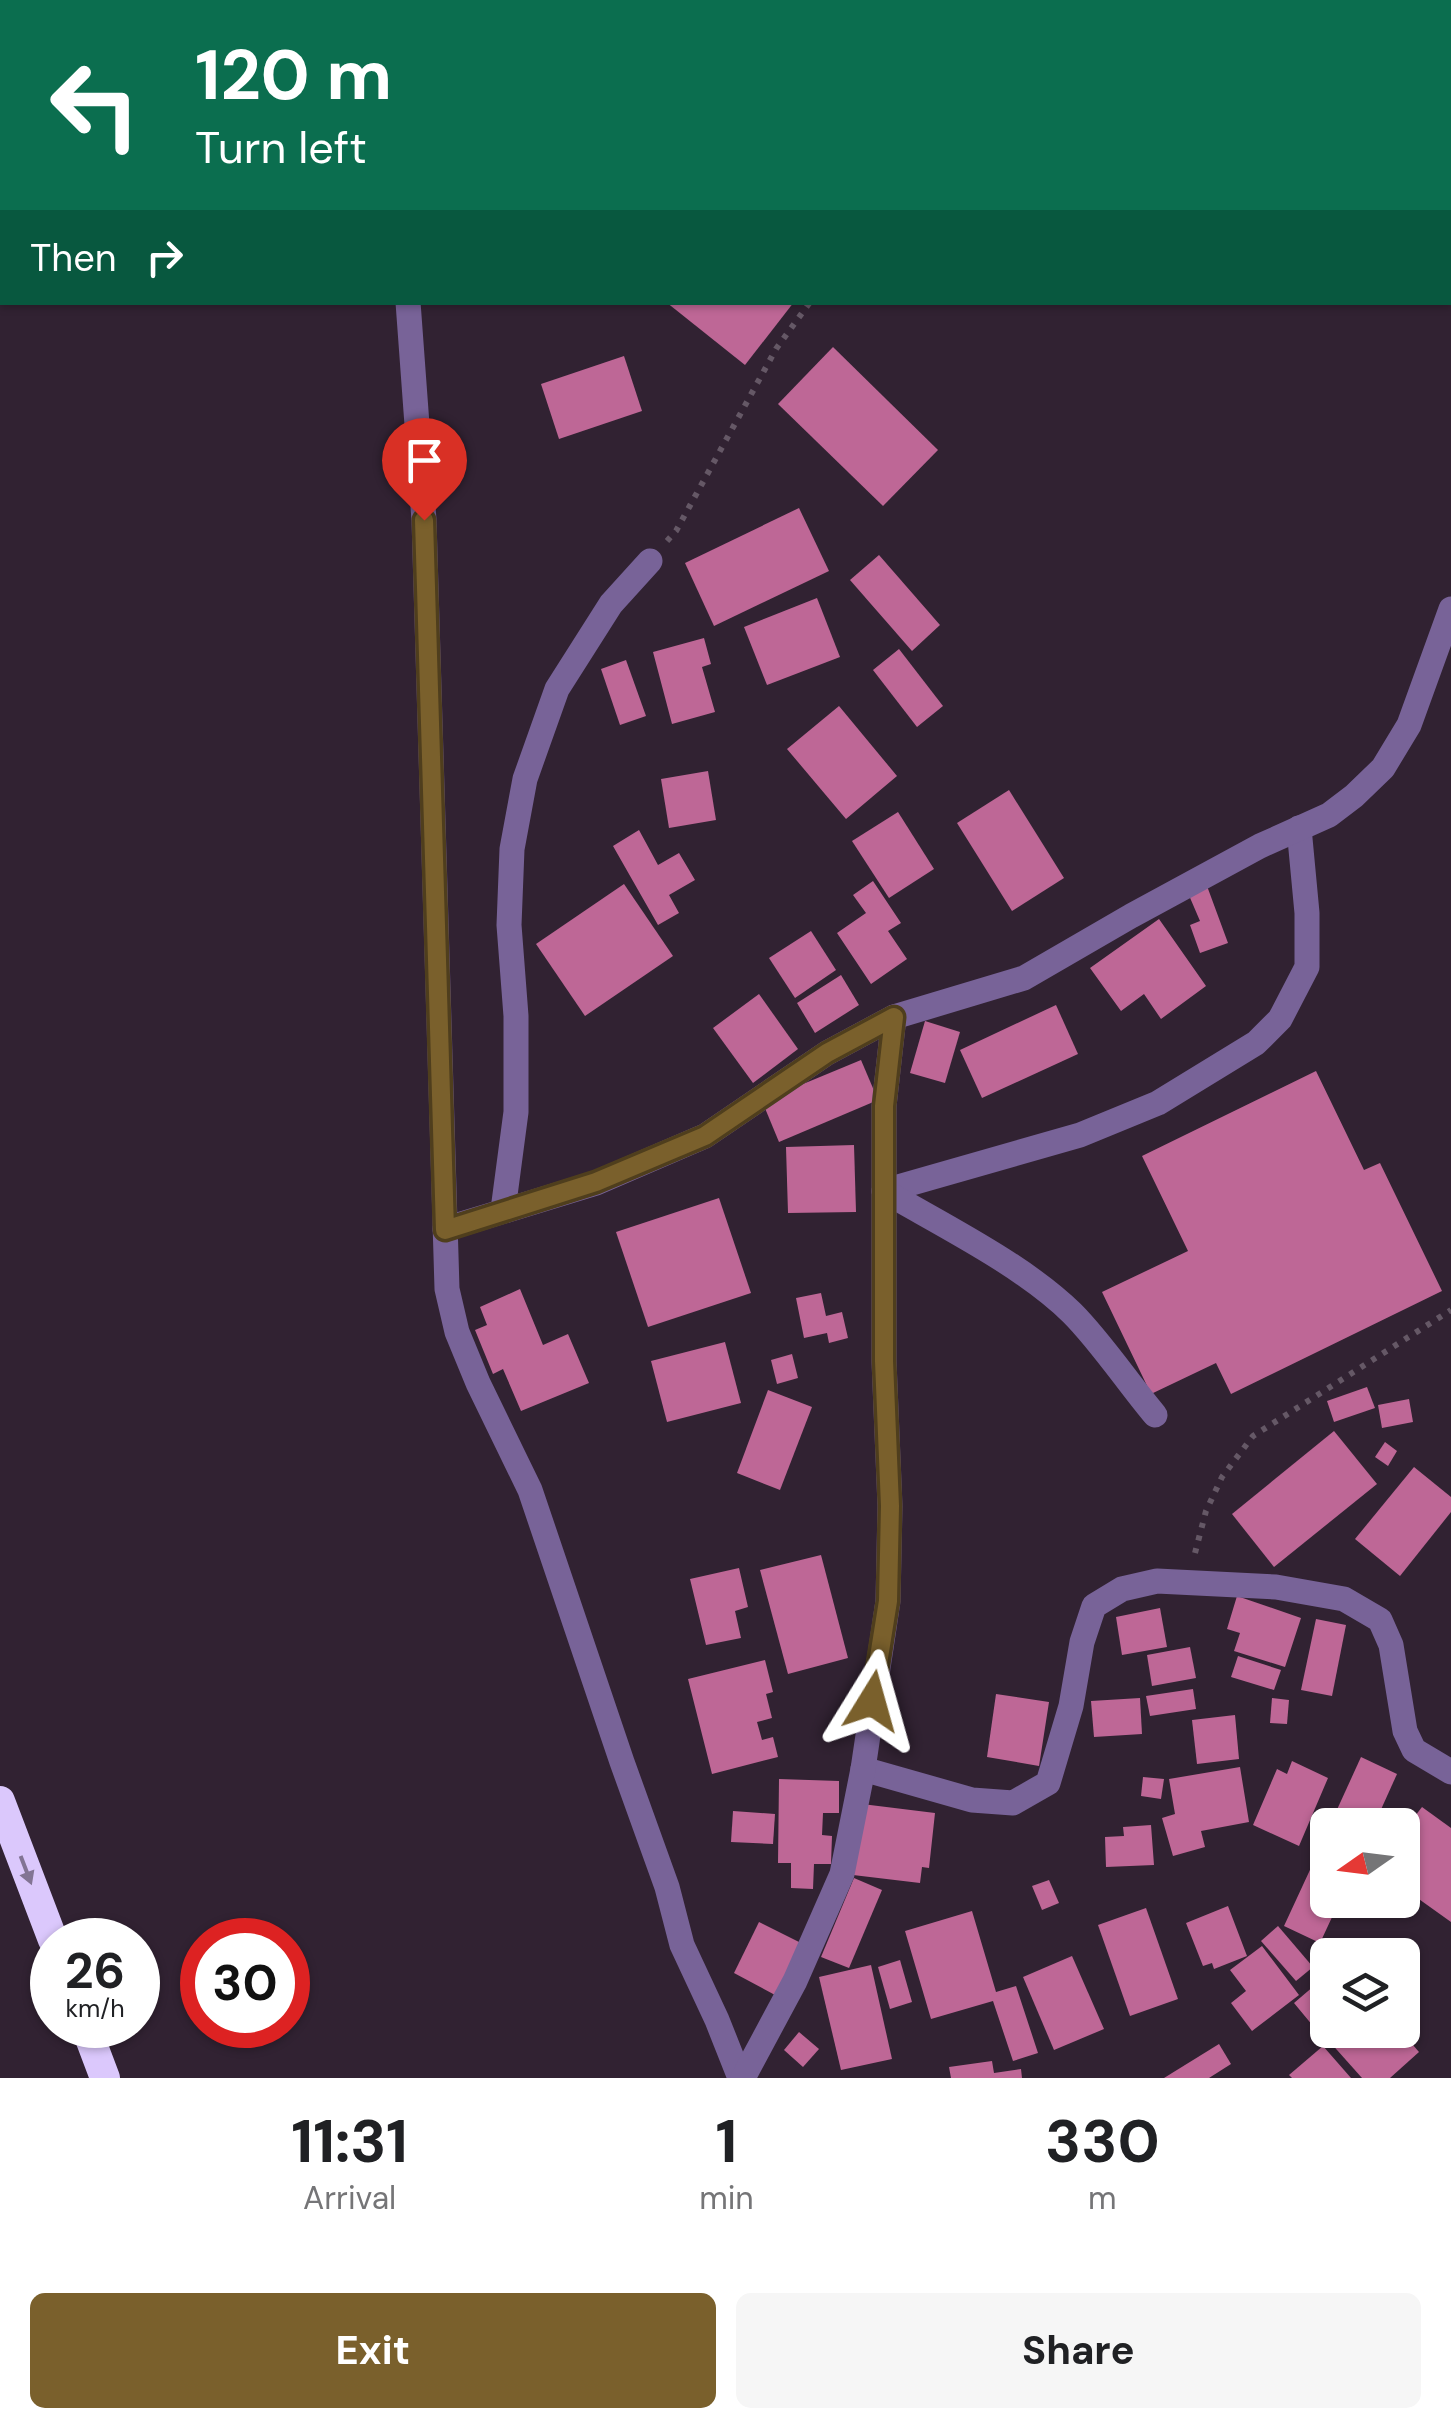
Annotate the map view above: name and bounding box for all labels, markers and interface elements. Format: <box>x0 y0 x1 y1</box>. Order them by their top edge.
text: 120 m <box>195 30 392 121</box>
icon: left <box>30 40 160 170</box>
text: Turn left <box>195 118 367 177</box>
icon: right <box>137 230 192 285</box>
text: Then <box>30 233 117 283</box>
pin <box>382 418 467 521</box>
icon: arrive <box>397 433 452 488</box>
position arrow <box>820 1649 924 1753</box>
north arrow <box>1310 1808 1420 1918</box>
map controls <box>1310 1808 1420 2048</box>
one-way arrow <box>19 1856 35 1886</box>
speed limit sign: 30 <box>180 1918 310 2048</box>
text: 26 <box>65 1938 125 2004</box>
button: layers <box>1310 1938 1420 2048</box>
text: km/h <box>65 1992 125 2025</box>
text: 11:31 <box>291 2102 408 2181</box>
text: 1 <box>716 2102 737 2181</box>
text: 330 <box>1045 2102 1160 2181</box>
text: Arrival <box>303 2177 396 2219</box>
text: min <box>699 2177 754 2219</box>
text: m <box>1088 2177 1117 2219</box>
button: Exit <box>30 2293 716 2408</box>
button: Share <box>736 2293 1421 2408</box>

